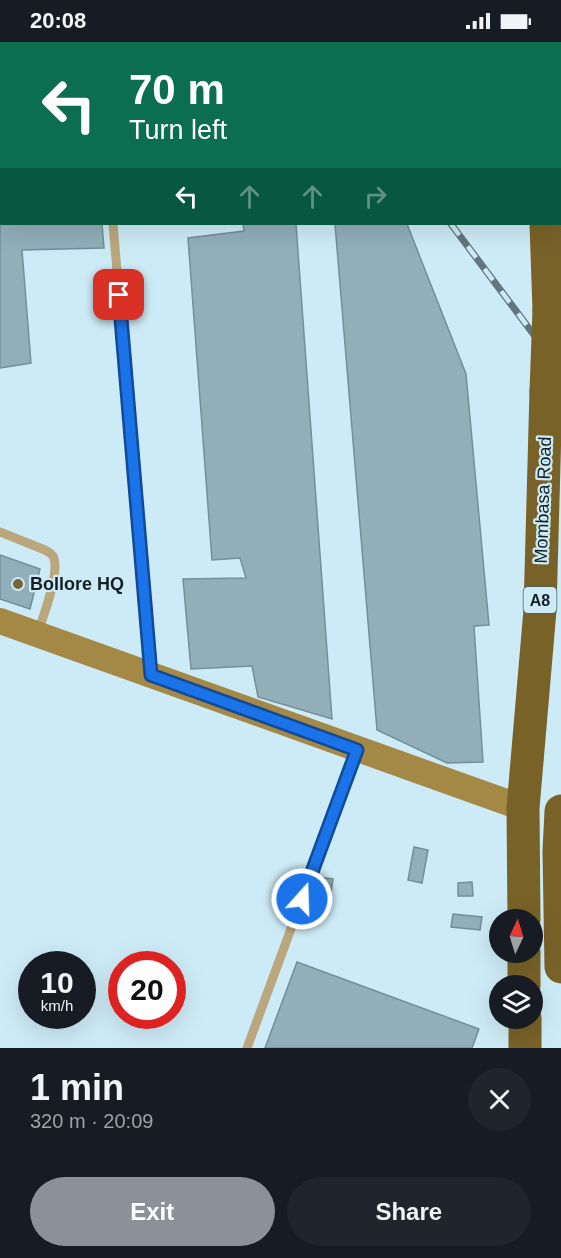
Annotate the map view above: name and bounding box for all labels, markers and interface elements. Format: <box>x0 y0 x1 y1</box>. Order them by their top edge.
text: 20:08 <box>30 8 86 33</box>
icon: left <box>30 66 108 144</box>
text: 70 m <box>129 66 225 113</box>
text: Turn left <box>129 115 227 145</box>
icon: left <box>170 180 203 213</box>
icon: ahead <box>233 180 266 213</box>
icon: ahead <box>296 180 329 213</box>
icon: right <box>359 180 392 213</box>
pin <box>93 269 144 320</box>
icon: arrive <box>102 278 135 311</box>
street label: Mombasa Road <box>531 436 555 564</box>
place label: Bollore HQ <box>30 574 124 594</box>
marker: Bollore HQ <box>11 577 25 591</box>
road number: A8 <box>524 587 556 613</box>
position arrow <box>270 867 334 931</box>
north arrow <box>489 909 543 963</box>
map controls <box>489 909 543 1029</box>
speed limit sign: 20 <box>108 951 186 1029</box>
text: 10 <box>40 966 74 999</box>
button: layers <box>489 975 543 1029</box>
text: km/h <box>41 997 73 1014</box>
text: 1 min <box>30 1067 124 1108</box>
button: close <box>468 1068 531 1131</box>
text: 320 m · 20:09 <box>30 1110 153 1132</box>
button: Exit <box>30 1177 275 1246</box>
button: Share <box>287 1177 531 1246</box>

